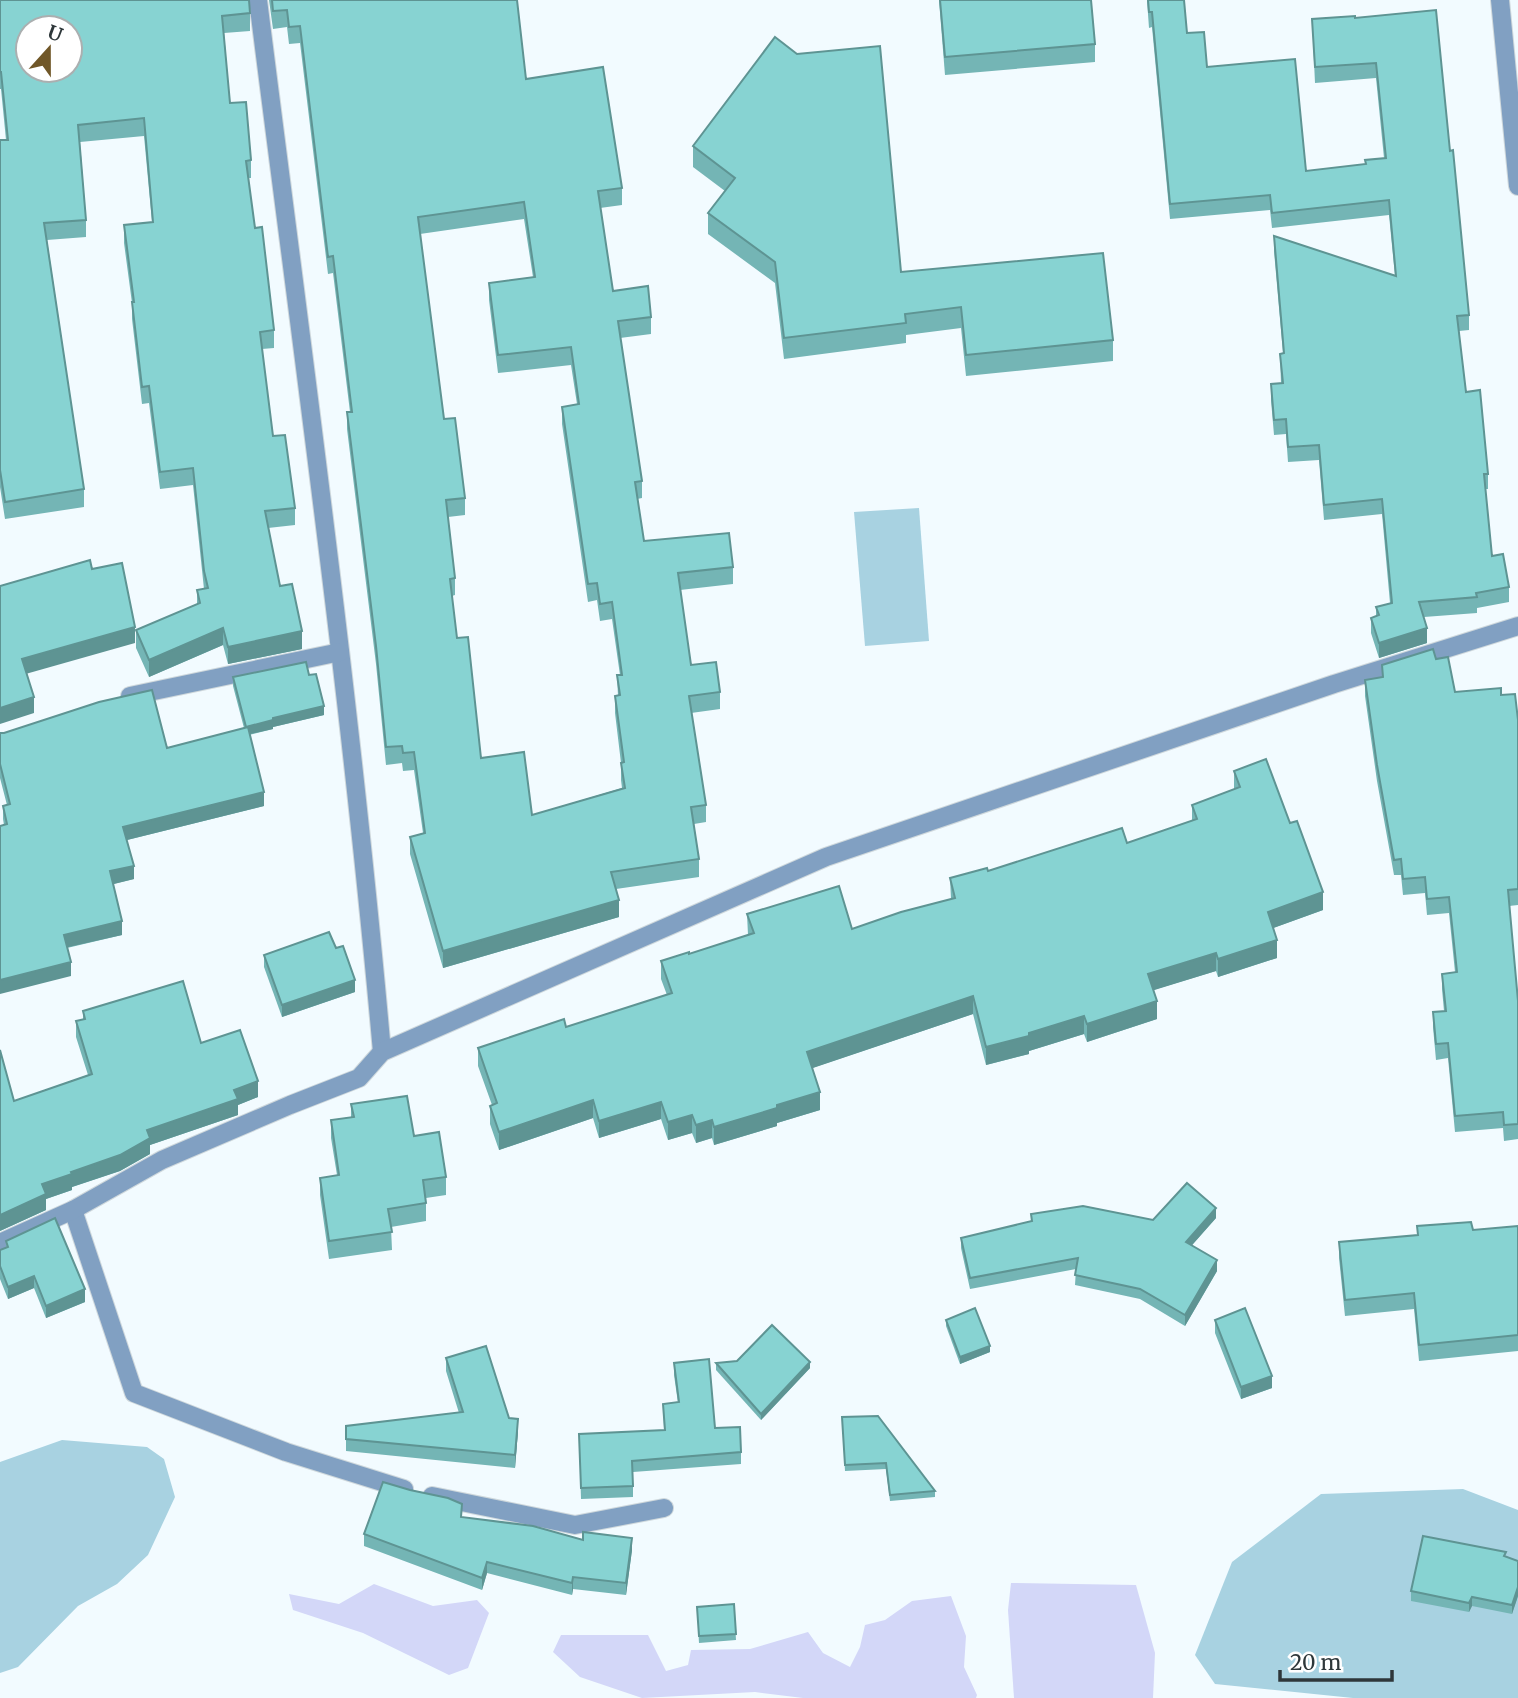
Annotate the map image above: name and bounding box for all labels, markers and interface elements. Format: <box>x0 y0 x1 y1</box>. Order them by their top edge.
north arrow <box>14 14 84 84</box>
text: U <box>44 19 66 47</box>
scale bar <box>1280 1638 1392 1682</box>
text: 20 m <box>1290 1649 1342 1676</box>

